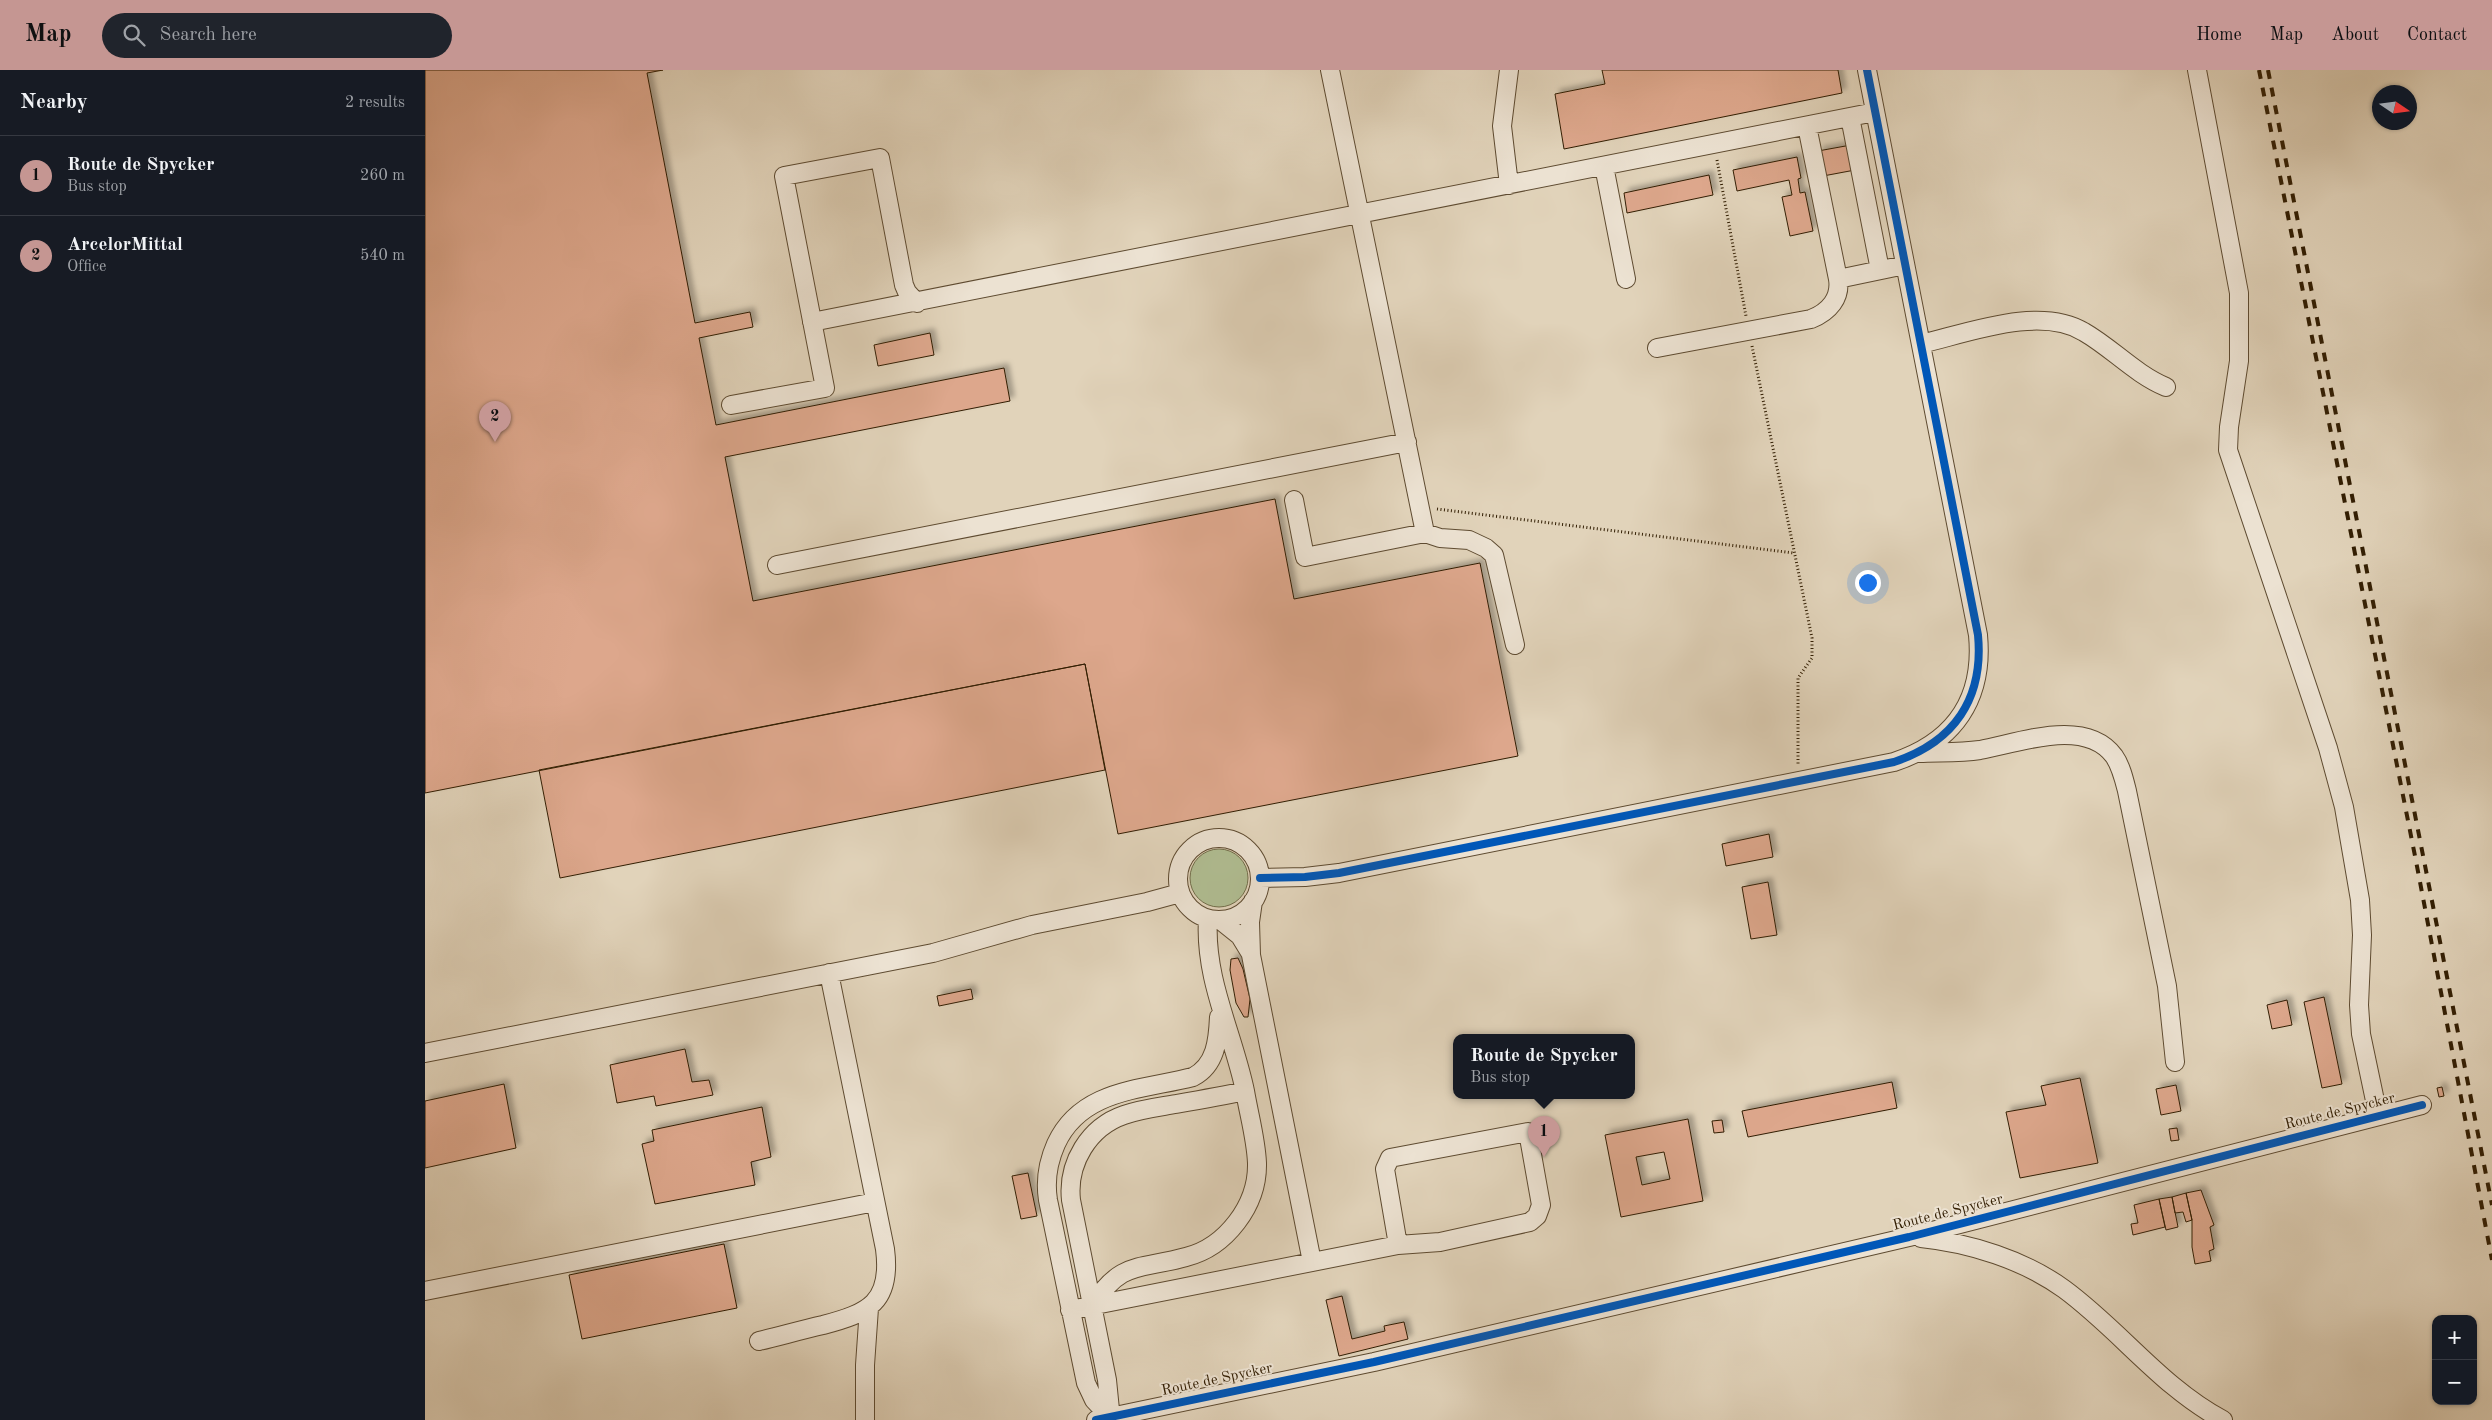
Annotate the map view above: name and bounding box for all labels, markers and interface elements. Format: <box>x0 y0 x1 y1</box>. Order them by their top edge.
search box <box>102 13 452 58</box>
icon: search <box>120 21 148 49</box>
text: Map <box>25 23 72 47</box>
text: Search here <box>160 26 257 45</box>
text: Home <box>2196 26 2242 44</box>
text: Map <box>2270 26 2303 44</box>
text: About <box>2331 26 2379 44</box>
text: Contact <box>2407 26 2467 44</box>
north arrow <box>2372 85 2417 130</box>
text: Nearby <box>20 92 88 113</box>
text: 2 results <box>345 95 405 111</box>
text: Route de Spycker <box>67 156 215 175</box>
text: 1 <box>31 168 41 184</box>
text: 260 m <box>360 168 405 184</box>
text: Bus stop <box>67 179 127 195</box>
text: ArcelorMittal <box>67 236 183 255</box>
text: 2 <box>31 248 41 264</box>
text: 540 m <box>360 248 405 264</box>
text: Office <box>67 259 106 275</box>
pin: 2 <box>479 401 511 442</box>
your location <box>1855 570 1881 596</box>
popup <box>1453 1034 1635 1099</box>
text: Route de Spycker <box>1470 1047 1618 1066</box>
text: Bus stop <box>1470 1070 1530 1086</box>
street label: Route de Spycker <box>2283 1091 2397 1133</box>
pin: 1 <box>1528 1116 1560 1157</box>
street label: Route de Spycker <box>1891 1192 2005 1234</box>
map controls <box>2432 1315 2477 1405</box>
button: + <box>2432 1315 2477 1360</box>
button: − <box>2432 1360 2477 1405</box>
street label: Route de Spycker <box>1160 1361 1274 1399</box>

